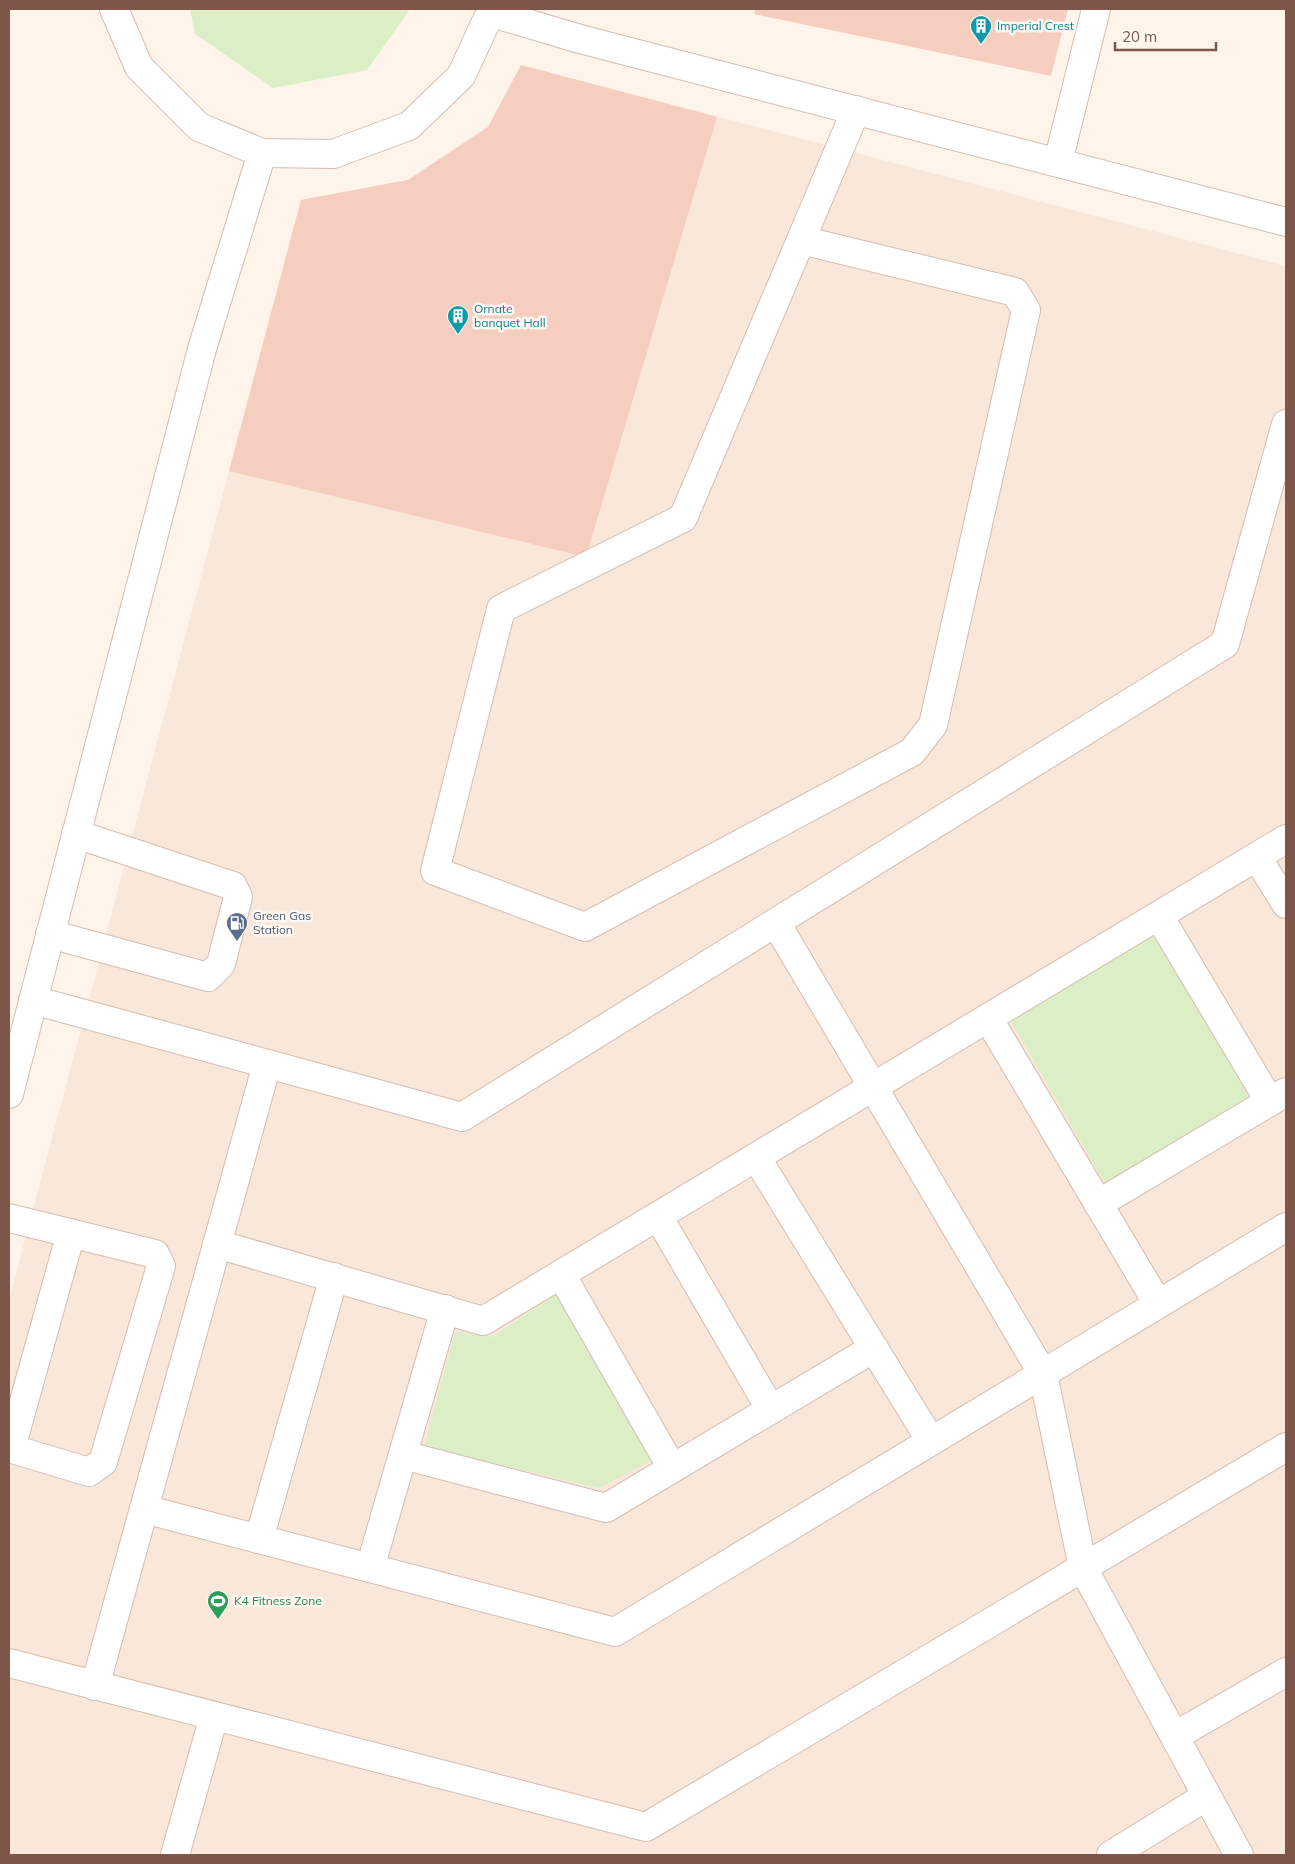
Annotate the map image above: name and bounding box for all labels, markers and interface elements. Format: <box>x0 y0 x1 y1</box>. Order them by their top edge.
building icon: Imperial Crest <box>969 14 993 45</box>
place label: Imperial Crest <box>997 18 1074 33</box>
scale bar <box>1115 20 1216 52</box>
text: 20 m <box>1122 27 1157 46</box>
place label: Ornate banquet Hall <box>474 301 546 330</box>
building icon: Ornate banquet Hall <box>446 304 470 335</box>
place label: Green Gas Station <box>253 908 311 937</box>
fuel station icon: Green Gas Station <box>225 911 249 942</box>
sports icon: K4 Fitness Zone <box>206 1589 230 1620</box>
place label: K4 Fitness Zone <box>234 1593 322 1608</box>

